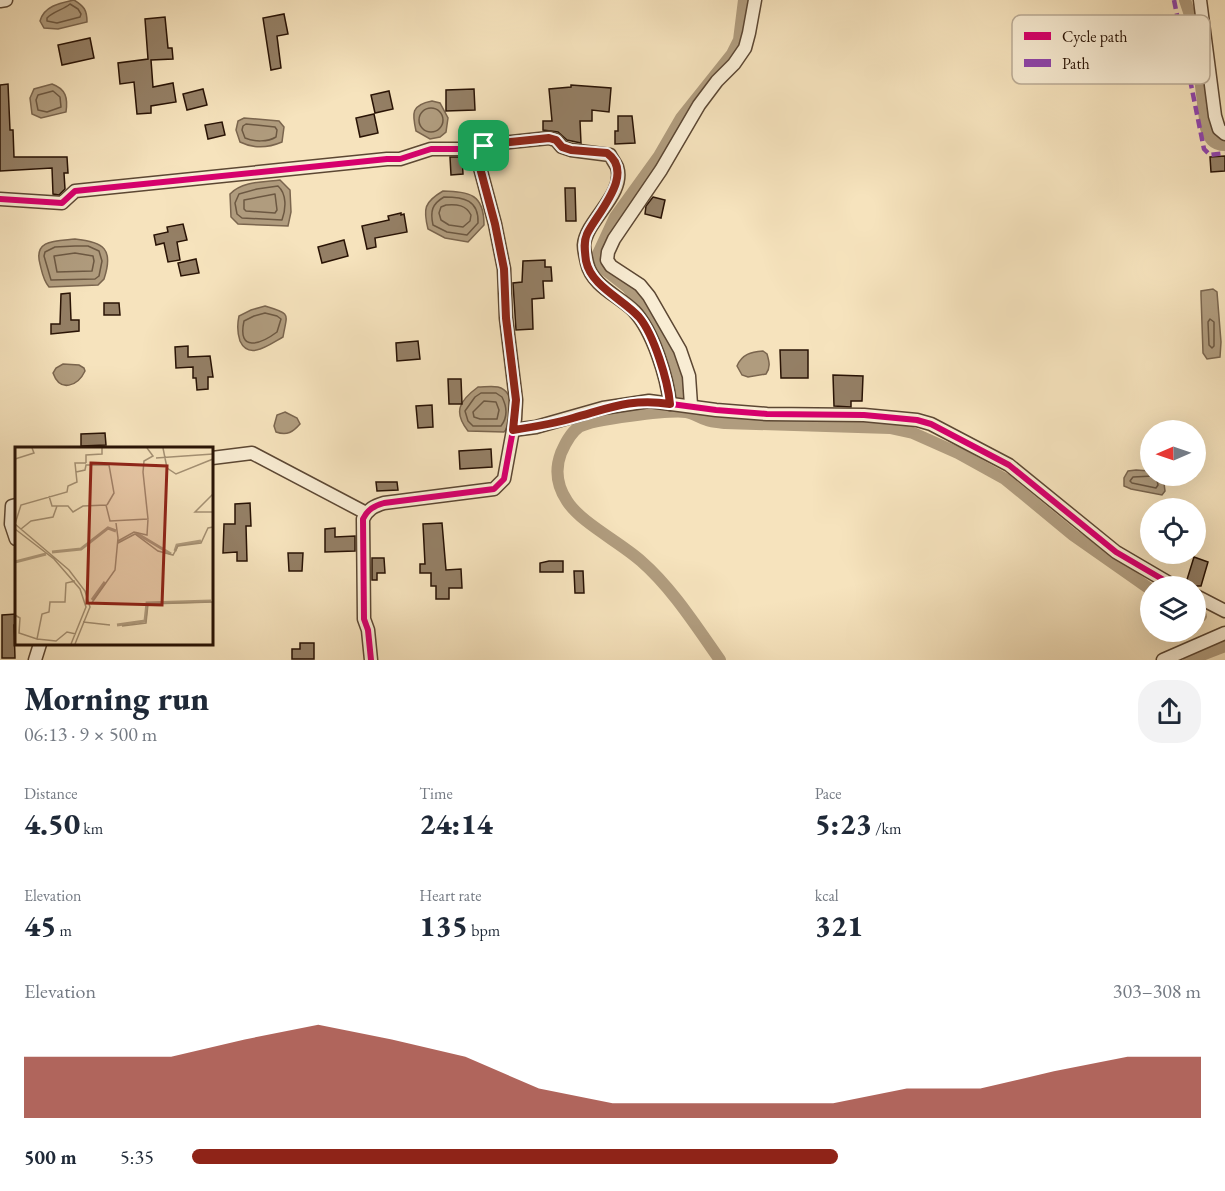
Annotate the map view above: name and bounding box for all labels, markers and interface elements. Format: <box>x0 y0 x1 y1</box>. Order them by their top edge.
legend <box>1012 15 1210 84</box>
text: Cycle path <box>1062 26 1127 47</box>
text: Path <box>1062 53 1090 74</box>
pin <box>458 120 509 171</box>
icon: arrive <box>467 129 500 162</box>
north arrow <box>1140 420 1206 486</box>
map controls <box>1140 420 1206 642</box>
inset map <box>15 447 213 645</box>
button: locate <box>1140 498 1206 564</box>
button: layers <box>1140 576 1206 642</box>
text: Morning run <box>24 677 209 720</box>
button: share <box>1138 680 1201 743</box>
text: 06:13 · 9 × 500 m <box>24 721 157 747</box>
text: Distance <box>24 783 77 804</box>
text: Time <box>419 783 453 804</box>
text: Pace <box>815 783 842 804</box>
text: 4.50 <box>24 804 80 843</box>
text: 24:14 <box>419 804 493 843</box>
text: 5:23 <box>815 804 872 843</box>
text: km <box>80 818 103 839</box>
text: /km <box>872 818 901 839</box>
text: Elevation <box>24 885 82 906</box>
text: Heart rate <box>419 885 481 906</box>
text: kcal <box>815 885 839 906</box>
text: 45 <box>24 906 56 945</box>
text: 135 <box>419 906 468 945</box>
text: 321 <box>815 906 863 945</box>
text: m <box>56 920 72 941</box>
text: bpm <box>468 920 500 941</box>
text: Elevation <box>24 978 96 1004</box>
text: 303–308 m <box>1113 978 1201 1004</box>
text: 500 m <box>24 1144 77 1170</box>
text: 5:35 <box>120 1144 154 1170</box>

